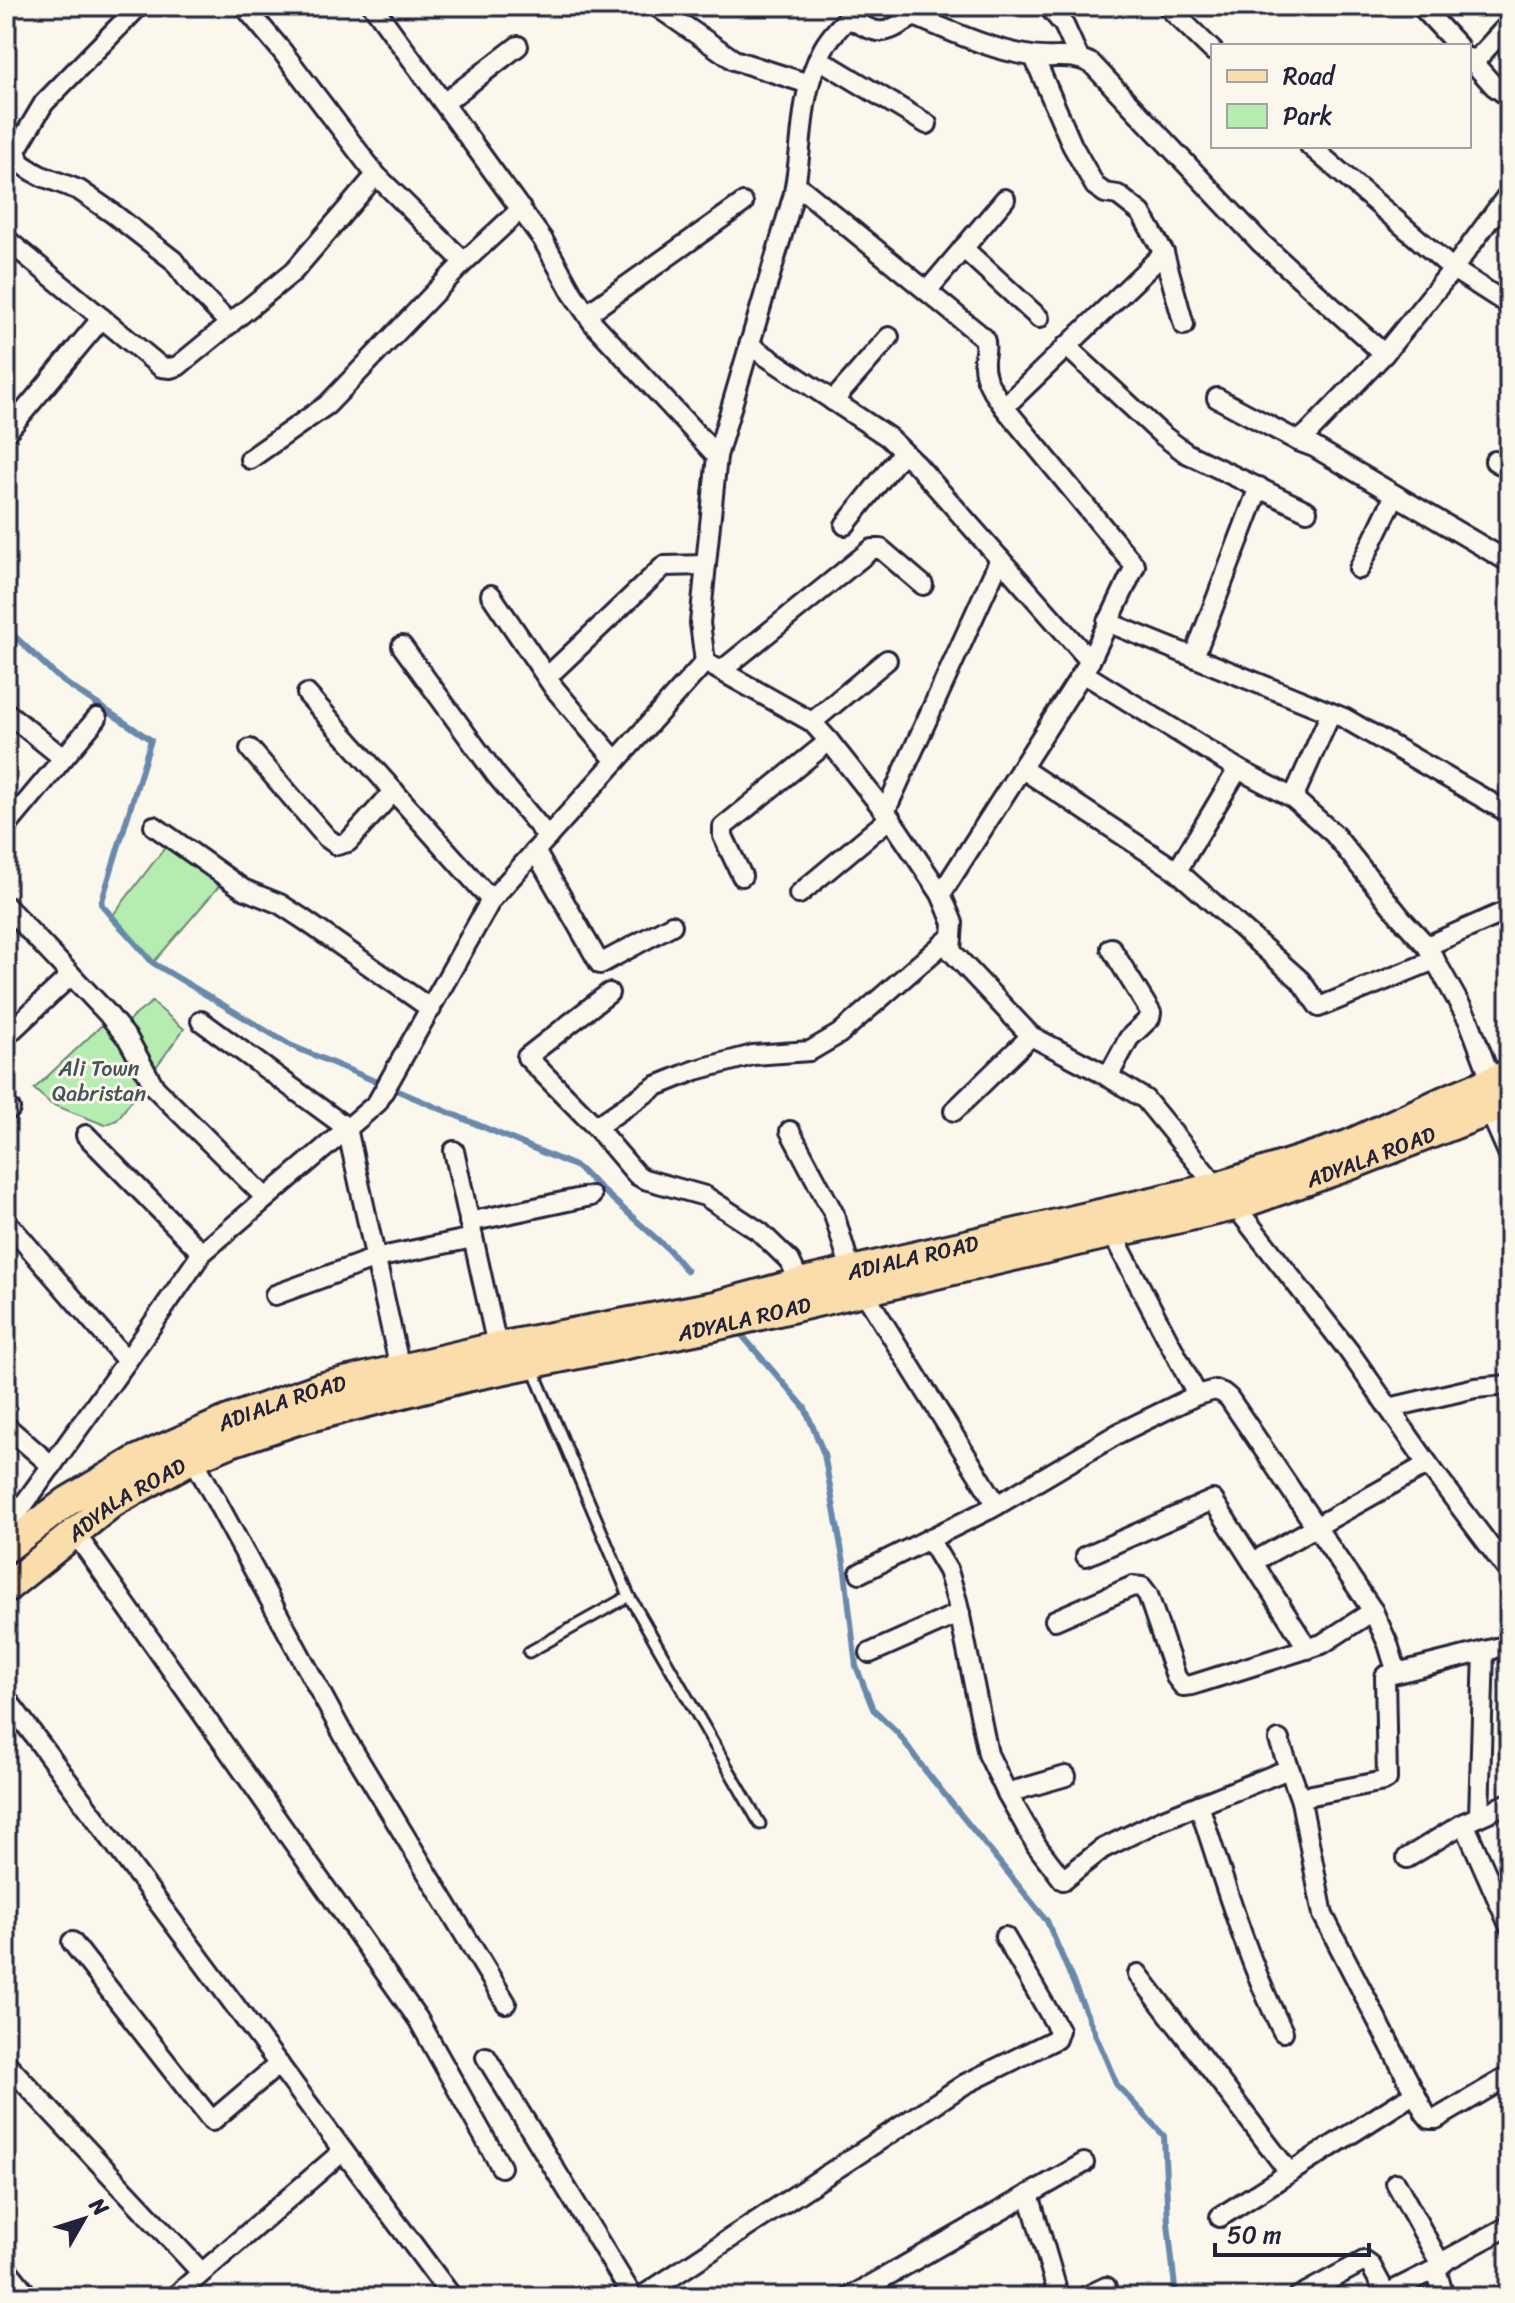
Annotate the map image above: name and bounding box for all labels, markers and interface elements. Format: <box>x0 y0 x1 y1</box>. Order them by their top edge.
legend <box>1211 44 1471 148</box>
text: Road <box>1283 55 1337 97</box>
text: Park <box>1283 95 1332 137</box>
park label: Ali Town Qabristan <box>52 1049 146 1113</box>
street label: ADYALA ROAD <box>1300 1114 1441 1199</box>
street label: ADIALA ROAD <box>842 1223 983 1291</box>
street label: ADYALA ROAD <box>673 1285 815 1353</box>
street label: ADIALA ROAD <box>210 1363 351 1443</box>
street label: ADYALA ROAD <box>57 1446 193 1552</box>
north arrow <box>44 2179 124 2259</box>
text: N <box>79 2188 120 2226</box>
scale bar <box>1215 2207 1369 2257</box>
text: 50 m <box>1227 2214 1282 2256</box>

